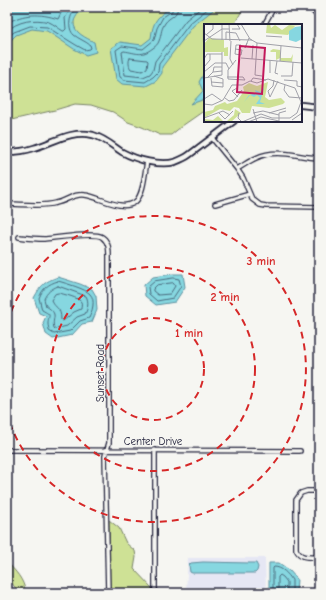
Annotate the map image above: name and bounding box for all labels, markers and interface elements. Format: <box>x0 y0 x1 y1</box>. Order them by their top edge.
inset map <box>204 24 302 122</box>
text: 3 min <box>246 254 276 268</box>
text: 2 min <box>210 290 240 304</box>
text: 1 min <box>175 326 203 340</box>
street label: Sunset Road <box>94 344 107 402</box>
centre of rings <box>146 362 160 376</box>
street label: Center Drive <box>124 435 183 448</box>

